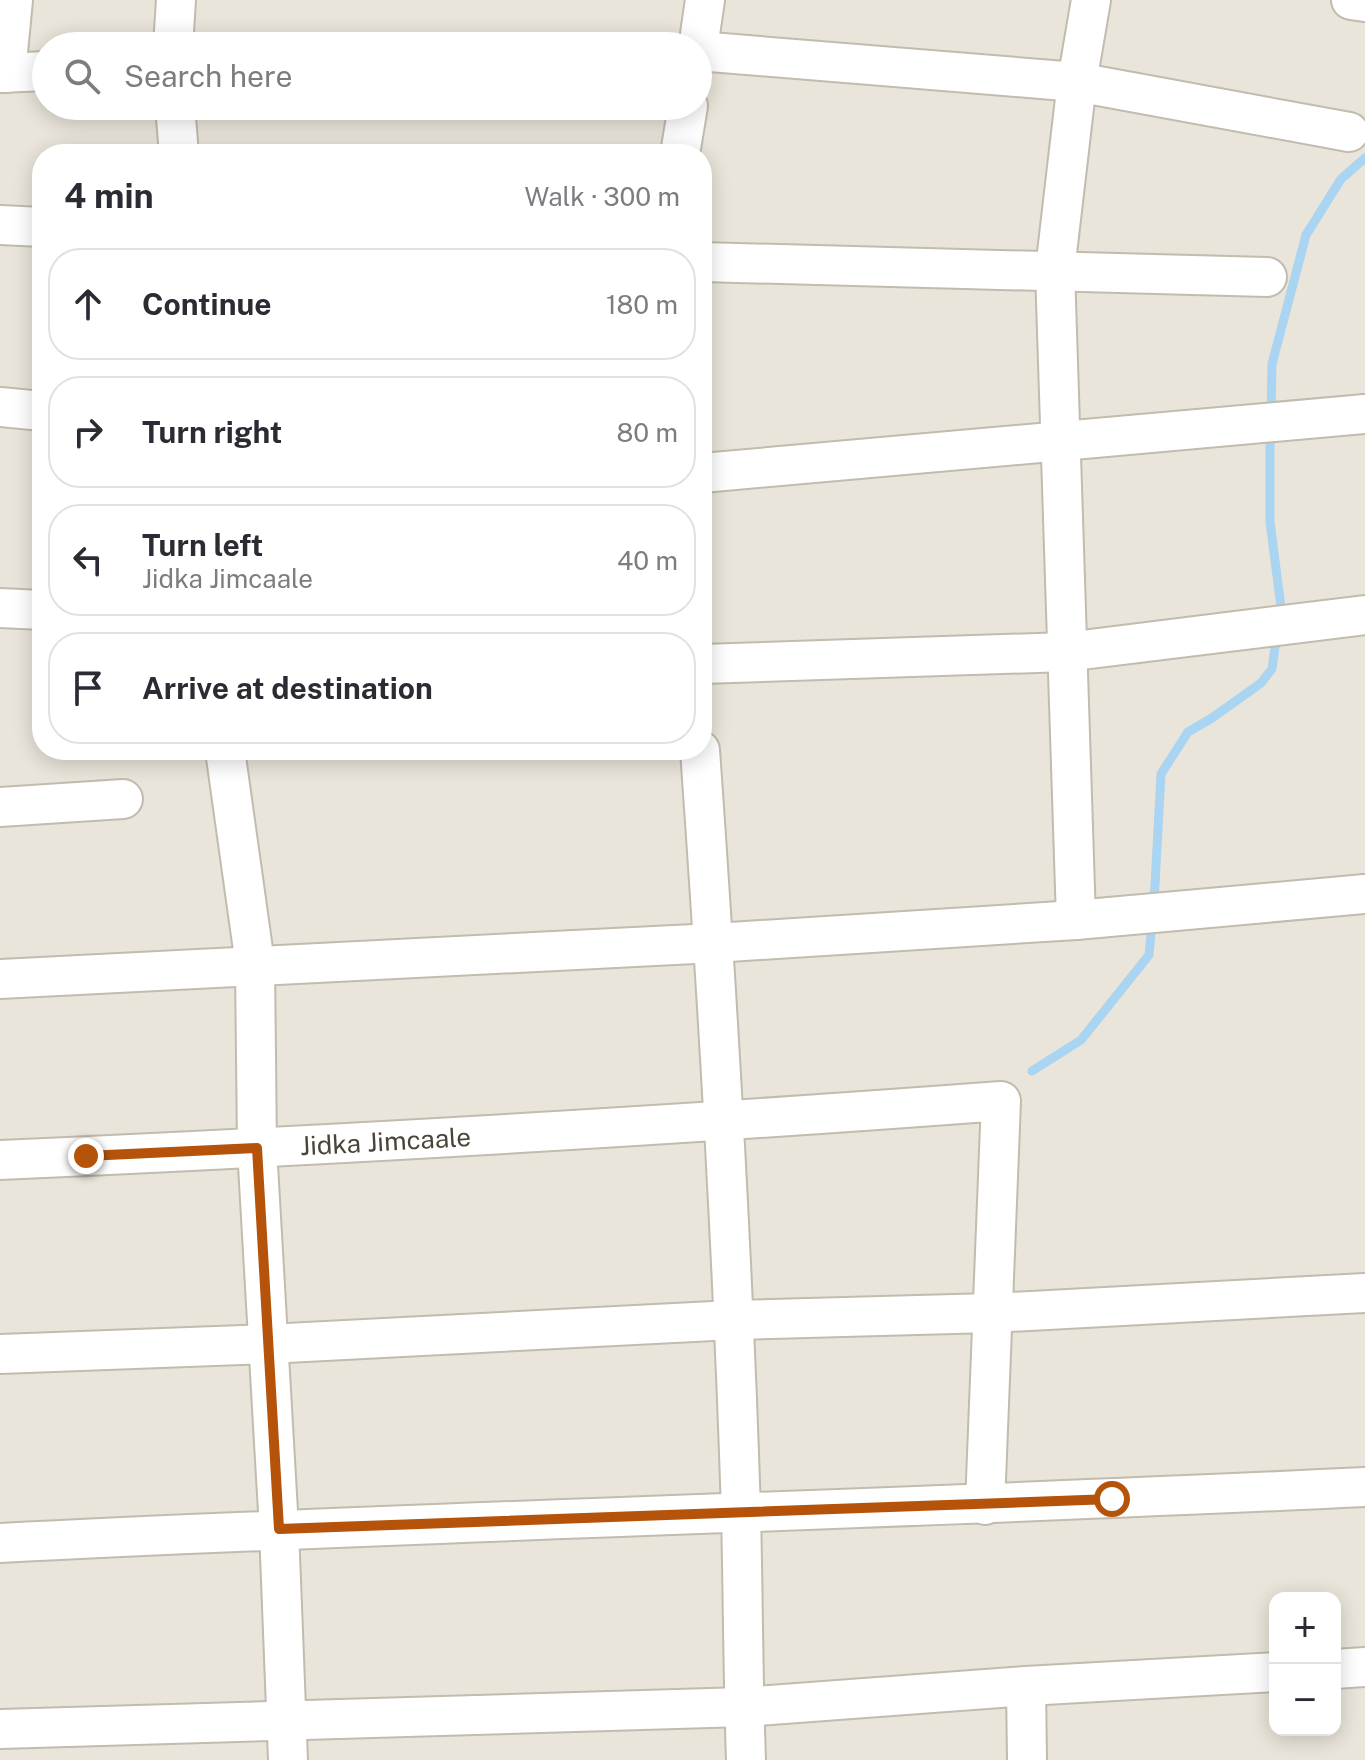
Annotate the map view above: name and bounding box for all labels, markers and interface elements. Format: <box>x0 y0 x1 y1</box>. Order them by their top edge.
search box <box>32 32 712 120</box>
icon: search <box>60 54 104 98</box>
text: Search here <box>124 58 292 94</box>
text: 4 min <box>64 176 154 216</box>
text: Walk · 300 m <box>525 181 680 212</box>
icon: ahead <box>66 282 110 326</box>
text: Continue <box>142 286 272 322</box>
text: 180 m <box>606 289 678 320</box>
icon: right <box>66 410 110 454</box>
text: Turn right <box>142 414 282 450</box>
text: 80 m <box>617 417 678 448</box>
text: Turn left <box>142 527 263 563</box>
icon: left <box>66 538 110 582</box>
text: 40 m <box>617 545 678 576</box>
text: Jidka Jimcaale <box>142 563 313 594</box>
icon: arrive <box>66 666 110 710</box>
text: Arrive at destination <box>142 670 433 706</box>
street label: Jidka Jimcaale <box>299 1121 472 1161</box>
route end <box>68 1138 104 1174</box>
route start <box>1094 1481 1130 1517</box>
map controls <box>1269 1592 1341 1736</box>
button: + <box>1269 1592 1341 1664</box>
button: − <box>1269 1664 1341 1736</box>

